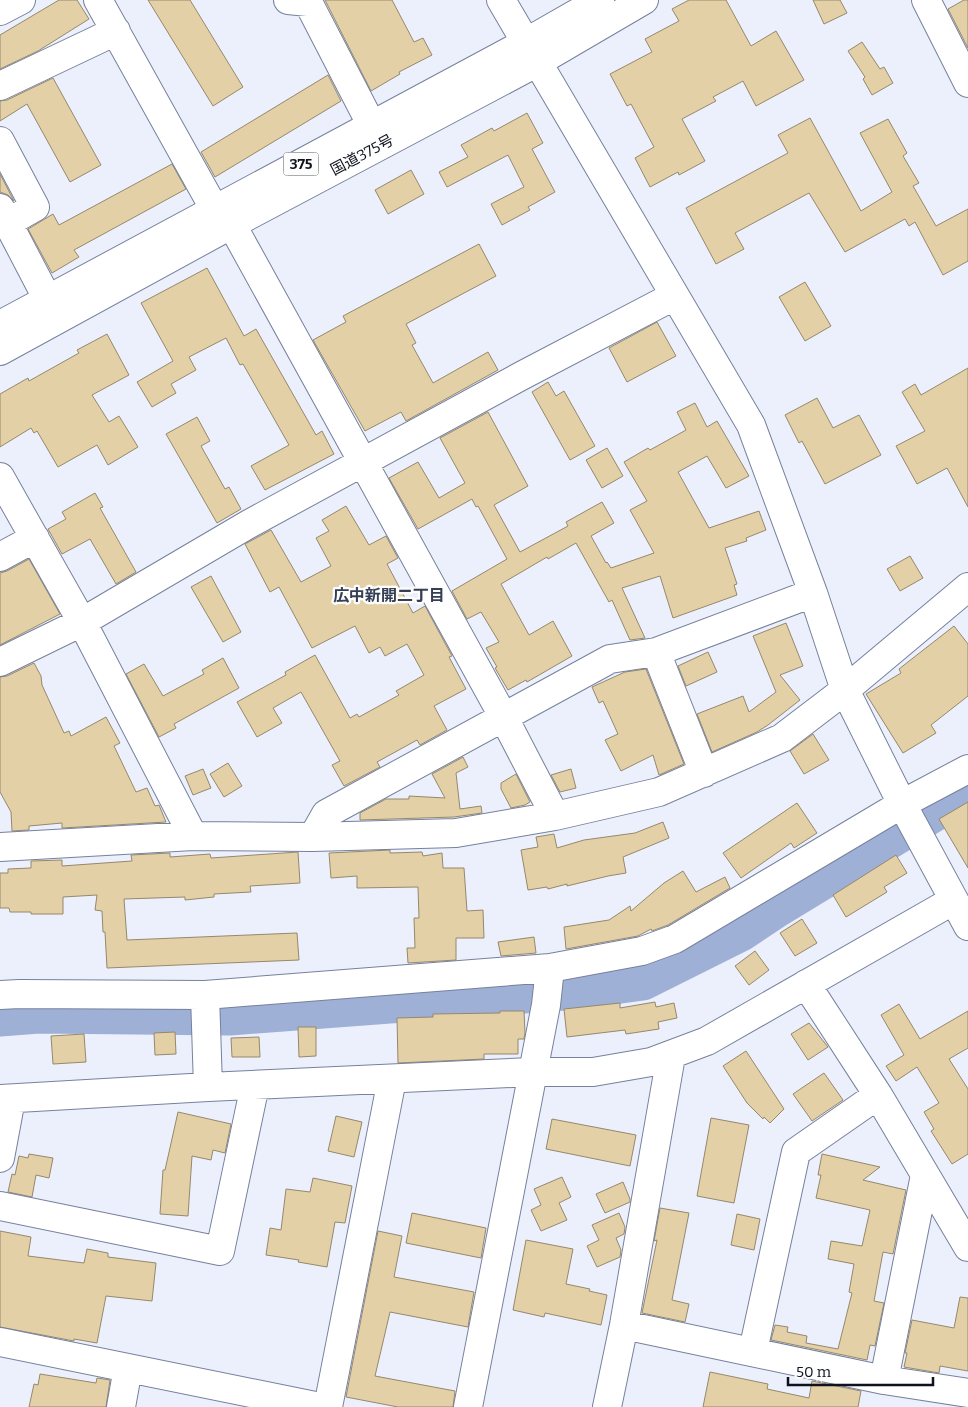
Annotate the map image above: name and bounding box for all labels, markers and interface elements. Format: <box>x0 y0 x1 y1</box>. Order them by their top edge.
street label: 国道375号 <box>327 131 397 179</box>
road number: 375 <box>284 152 318 175</box>
district label: 広中新開二丁目 <box>333 586 445 605</box>
scale bar <box>788 1354 933 1386</box>
text: 50 m <box>796 1363 832 1381</box>

